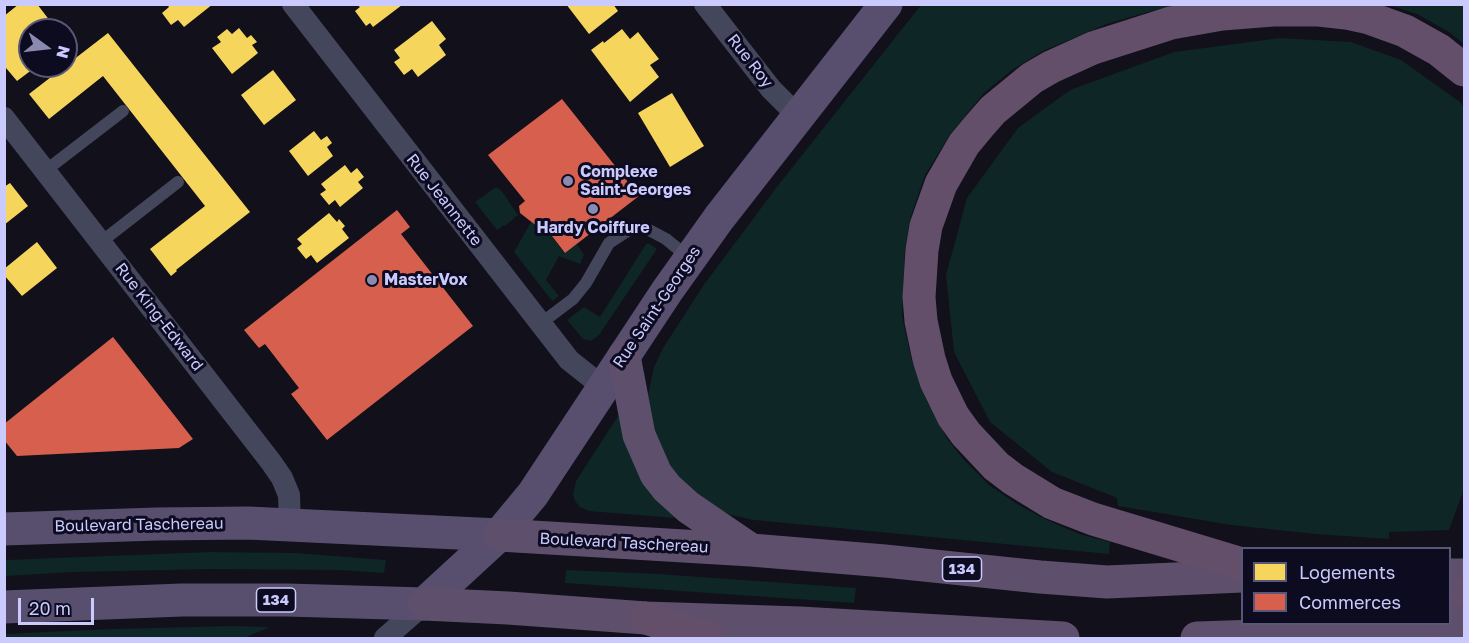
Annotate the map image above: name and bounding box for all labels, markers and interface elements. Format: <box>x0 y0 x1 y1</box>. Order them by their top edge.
north arrow <box>18 18 78 78</box>
street label: Rue Roy <box>723 30 777 92</box>
text: N <box>52 44 75 61</box>
street label: Rue Jeannette <box>402 150 486 250</box>
place label: Complexe Saint-Georges <box>580 162 691 200</box>
marker: Complexe Saint-Georges <box>561 174 575 188</box>
marker: Hardy Coiffure <box>586 202 600 216</box>
place label: Hardy Coiffure <box>536 218 650 238</box>
street label: Rue Saint-Georges <box>609 242 705 372</box>
street label: Rue King-Edward <box>111 259 207 375</box>
place label: MasterVox <box>384 270 467 290</box>
marker: MasterVox <box>365 273 379 287</box>
street label: Boulevard Taschereau <box>54 514 224 536</box>
street label: Boulevard Taschereau <box>539 529 709 557</box>
legend <box>1241 547 1451 625</box>
road number: 134 <box>942 557 982 581</box>
text: Logements <box>1299 561 1395 583</box>
scale bar <box>21 586 98 624</box>
road number: 134 <box>256 588 296 612</box>
text: Commerces <box>1299 591 1401 613</box>
text: 20 m <box>29 597 71 619</box>

